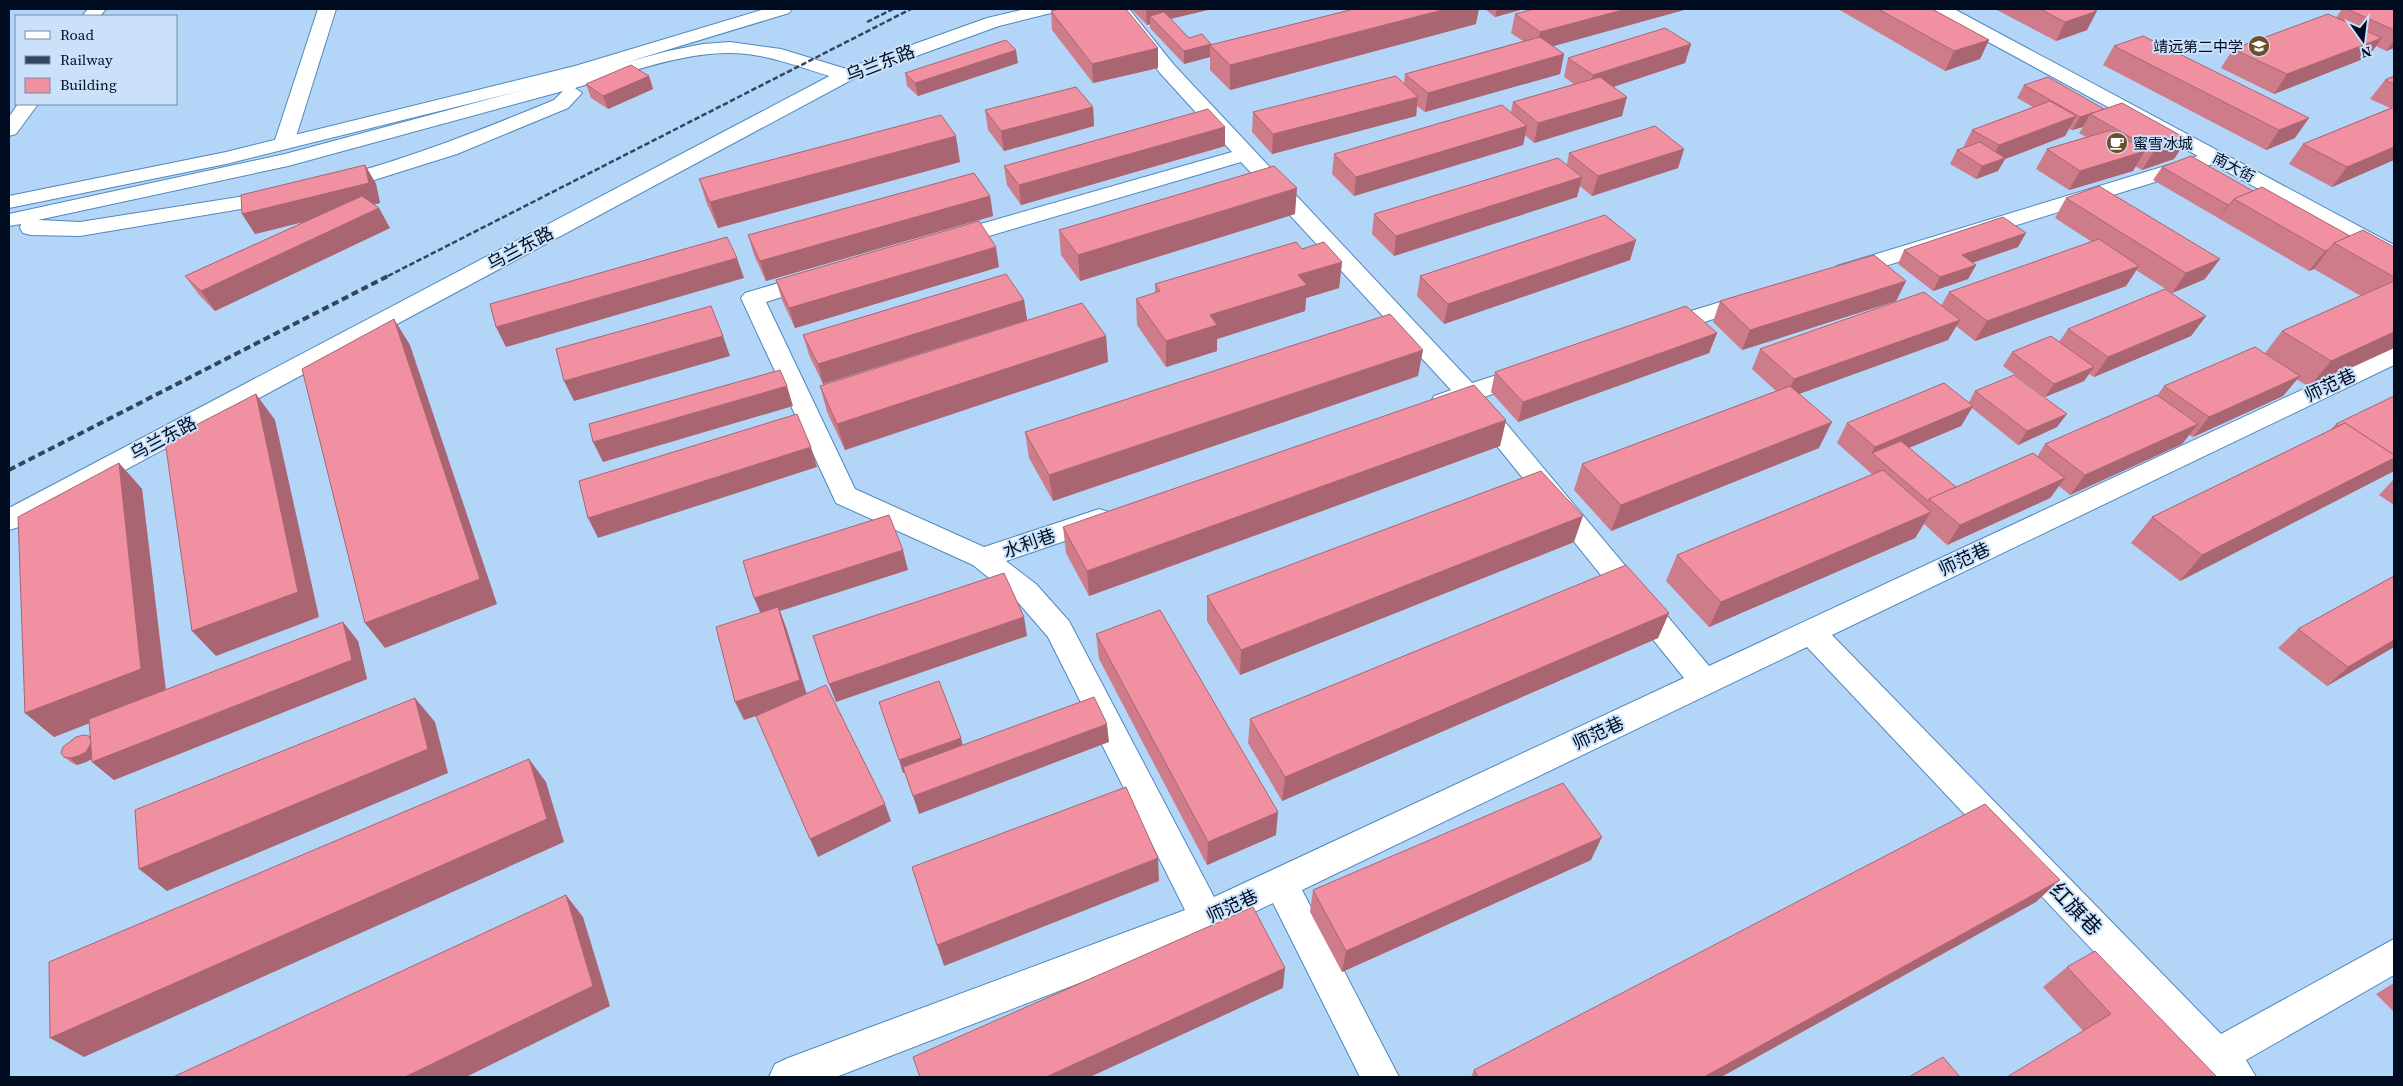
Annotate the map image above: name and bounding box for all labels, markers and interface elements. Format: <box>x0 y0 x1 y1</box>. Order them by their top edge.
legend <box>15 15 178 105</box>
north arrow <box>2338 15 2388 65</box>
text: Road <box>60 24 94 45</box>
school or university icon: 靖远第二中学 <box>2247 34 2271 58</box>
place label: 靖远第二中学 <box>2153 36 2243 57</box>
street label: 乌兰东路 <box>842 38 918 88</box>
text: N <box>2359 42 2374 64</box>
text: Railway <box>60 49 113 70</box>
text: Building <box>60 74 117 95</box>
cafe icon: 蜜雪冰城 <box>2105 131 2129 155</box>
place label: 蜜雪冰城 <box>2133 133 2193 154</box>
street label: 南大街 <box>2209 147 2259 187</box>
street label: 乌兰东路 <box>482 220 558 276</box>
street label: 师范巷 <box>2300 362 2360 408</box>
street label: 乌兰东路 <box>125 410 201 466</box>
street label: 水利巷 <box>999 522 1059 564</box>
street label: 师范巷 <box>1934 536 1994 582</box>
street label: 师范巷 <box>1568 710 1628 756</box>
street label: 红旗巷 <box>2044 876 2108 942</box>
street label: 师范巷 <box>1202 883 1262 929</box>

